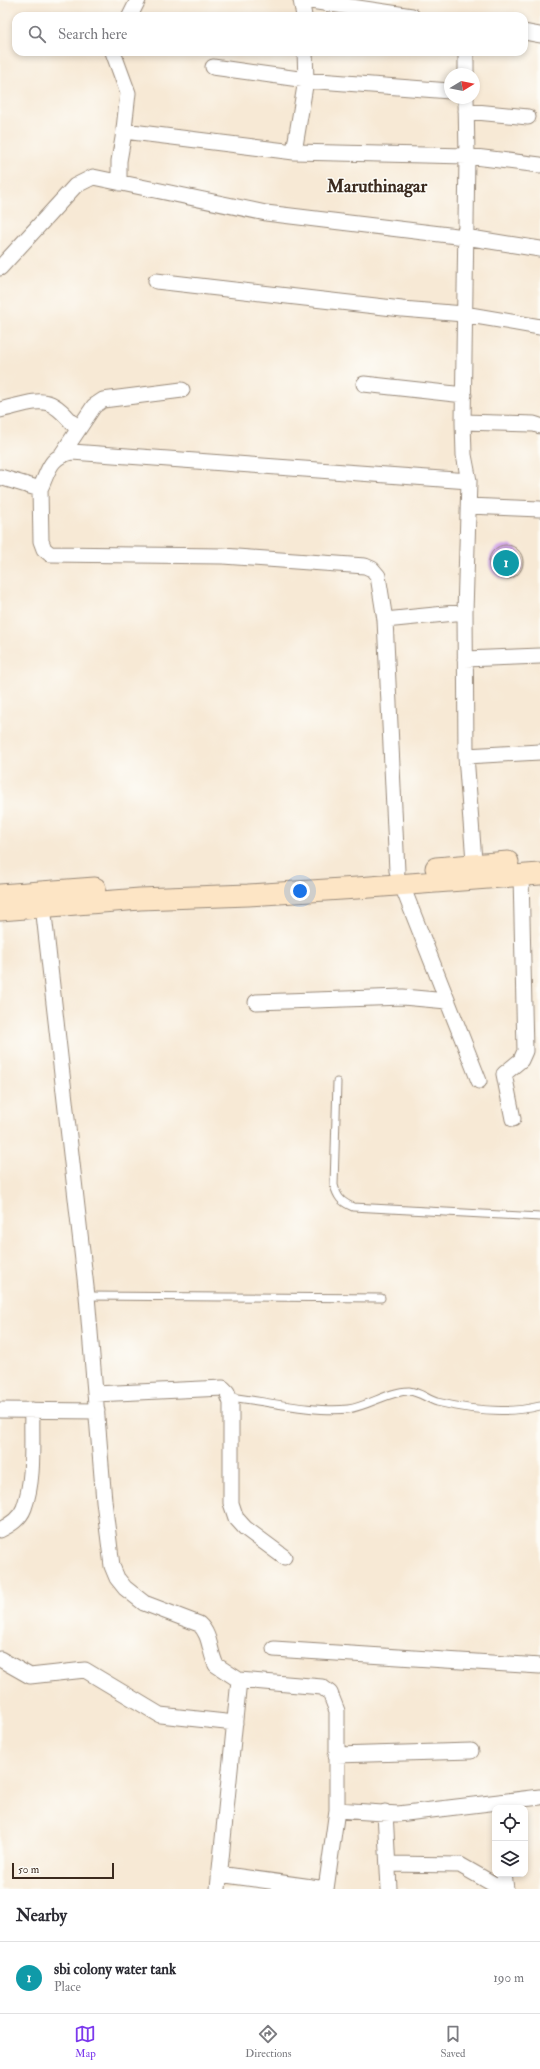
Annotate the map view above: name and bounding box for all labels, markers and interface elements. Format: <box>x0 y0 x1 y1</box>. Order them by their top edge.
search box <box>12 12 528 56</box>
icon: search <box>26 23 48 45</box>
text: Search here <box>58 25 127 44</box>
north arrow <box>444 68 480 104</box>
district label: Maruthinagar <box>326 175 427 198</box>
pin: 1 <box>493 548 519 578</box>
your location <box>290 881 310 901</box>
map controls <box>492 1805 528 1877</box>
button: locate <box>492 1805 528 1841</box>
button: layers <box>492 1841 528 1877</box>
scale bar <box>12 1861 114 1880</box>
text: 50 m <box>18 1863 39 1876</box>
text: Nearby <box>16 1905 67 1926</box>
text: sbi colony water tank <box>54 1960 176 1979</box>
text: 1 <box>27 1970 31 1986</box>
text: 190 m <box>493 1970 524 1986</box>
text: Place <box>54 1979 81 1995</box>
tab: Map <box>74 2023 96 2060</box>
tab: Directions <box>245 2023 292 2060</box>
tab: Saved <box>440 2023 466 2060</box>

